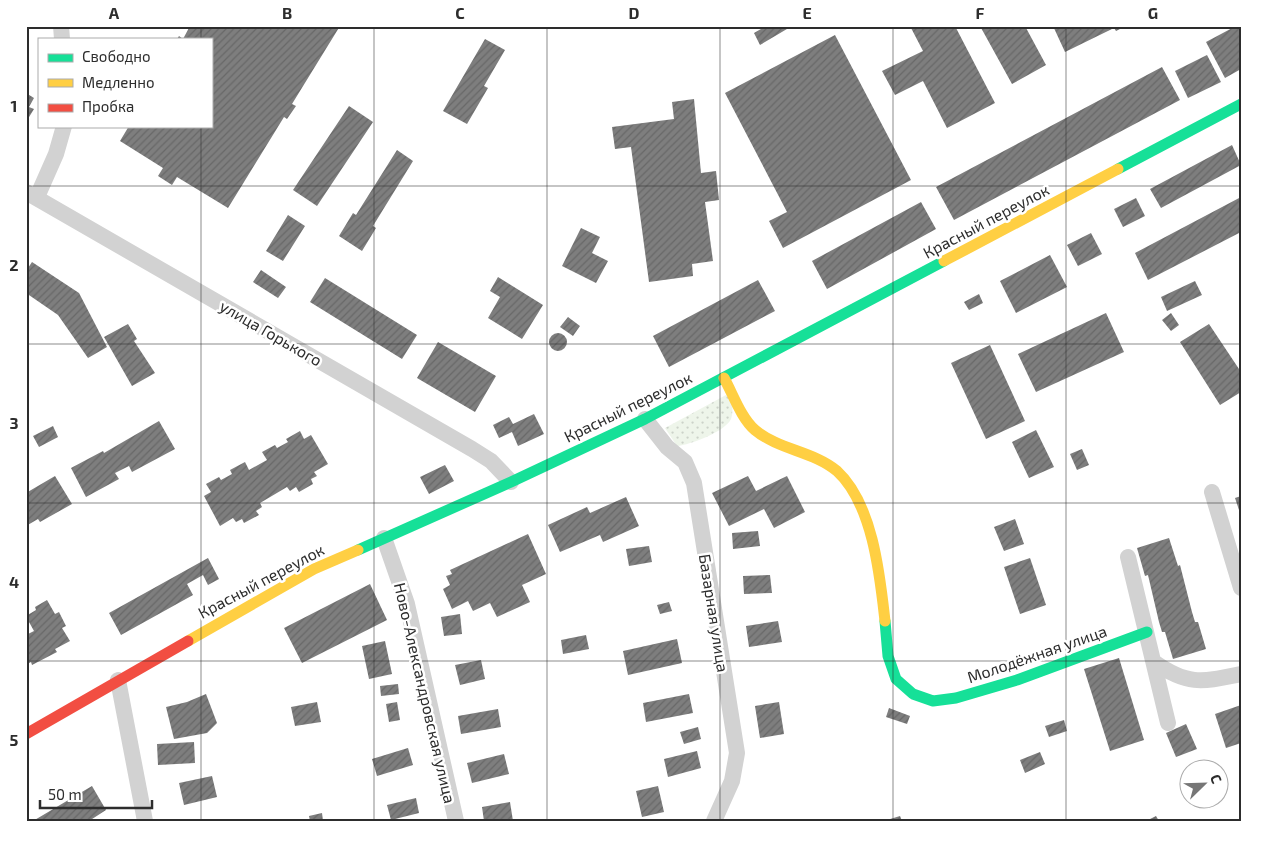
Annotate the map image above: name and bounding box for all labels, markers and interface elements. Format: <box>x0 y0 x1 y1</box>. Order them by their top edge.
text: A <box>109 3 120 22</box>
text: B <box>282 3 292 22</box>
text: C <box>455 3 465 22</box>
text: D <box>629 3 640 22</box>
text: E <box>802 3 812 22</box>
text: F <box>976 3 985 22</box>
text: G <box>1148 3 1158 22</box>
legend <box>38 38 212 128</box>
text: Свободно <box>82 47 151 65</box>
text: Медленно <box>82 73 155 91</box>
text: 1 <box>11 96 17 115</box>
text: Пробка <box>82 97 134 115</box>
street label: Красный переулок <box>920 179 1053 263</box>
text: 2 <box>9 255 19 274</box>
street label: улица Горького <box>216 296 326 370</box>
street label: Красный переулок <box>561 367 696 447</box>
text: 3 <box>9 413 19 432</box>
street label: Красный переулок <box>195 539 328 623</box>
street label: Базарная улица <box>695 552 733 674</box>
text: 4 <box>9 572 19 591</box>
street label: Ново-Александровская улица <box>390 581 460 805</box>
street label: Молодёжная улица <box>964 621 1110 687</box>
text: 5 <box>10 730 19 749</box>
north arrow <box>1180 760 1230 810</box>
text: С <box>1207 772 1226 786</box>
scale bar <box>40 777 152 809</box>
text: 50 m <box>48 785 82 803</box>

